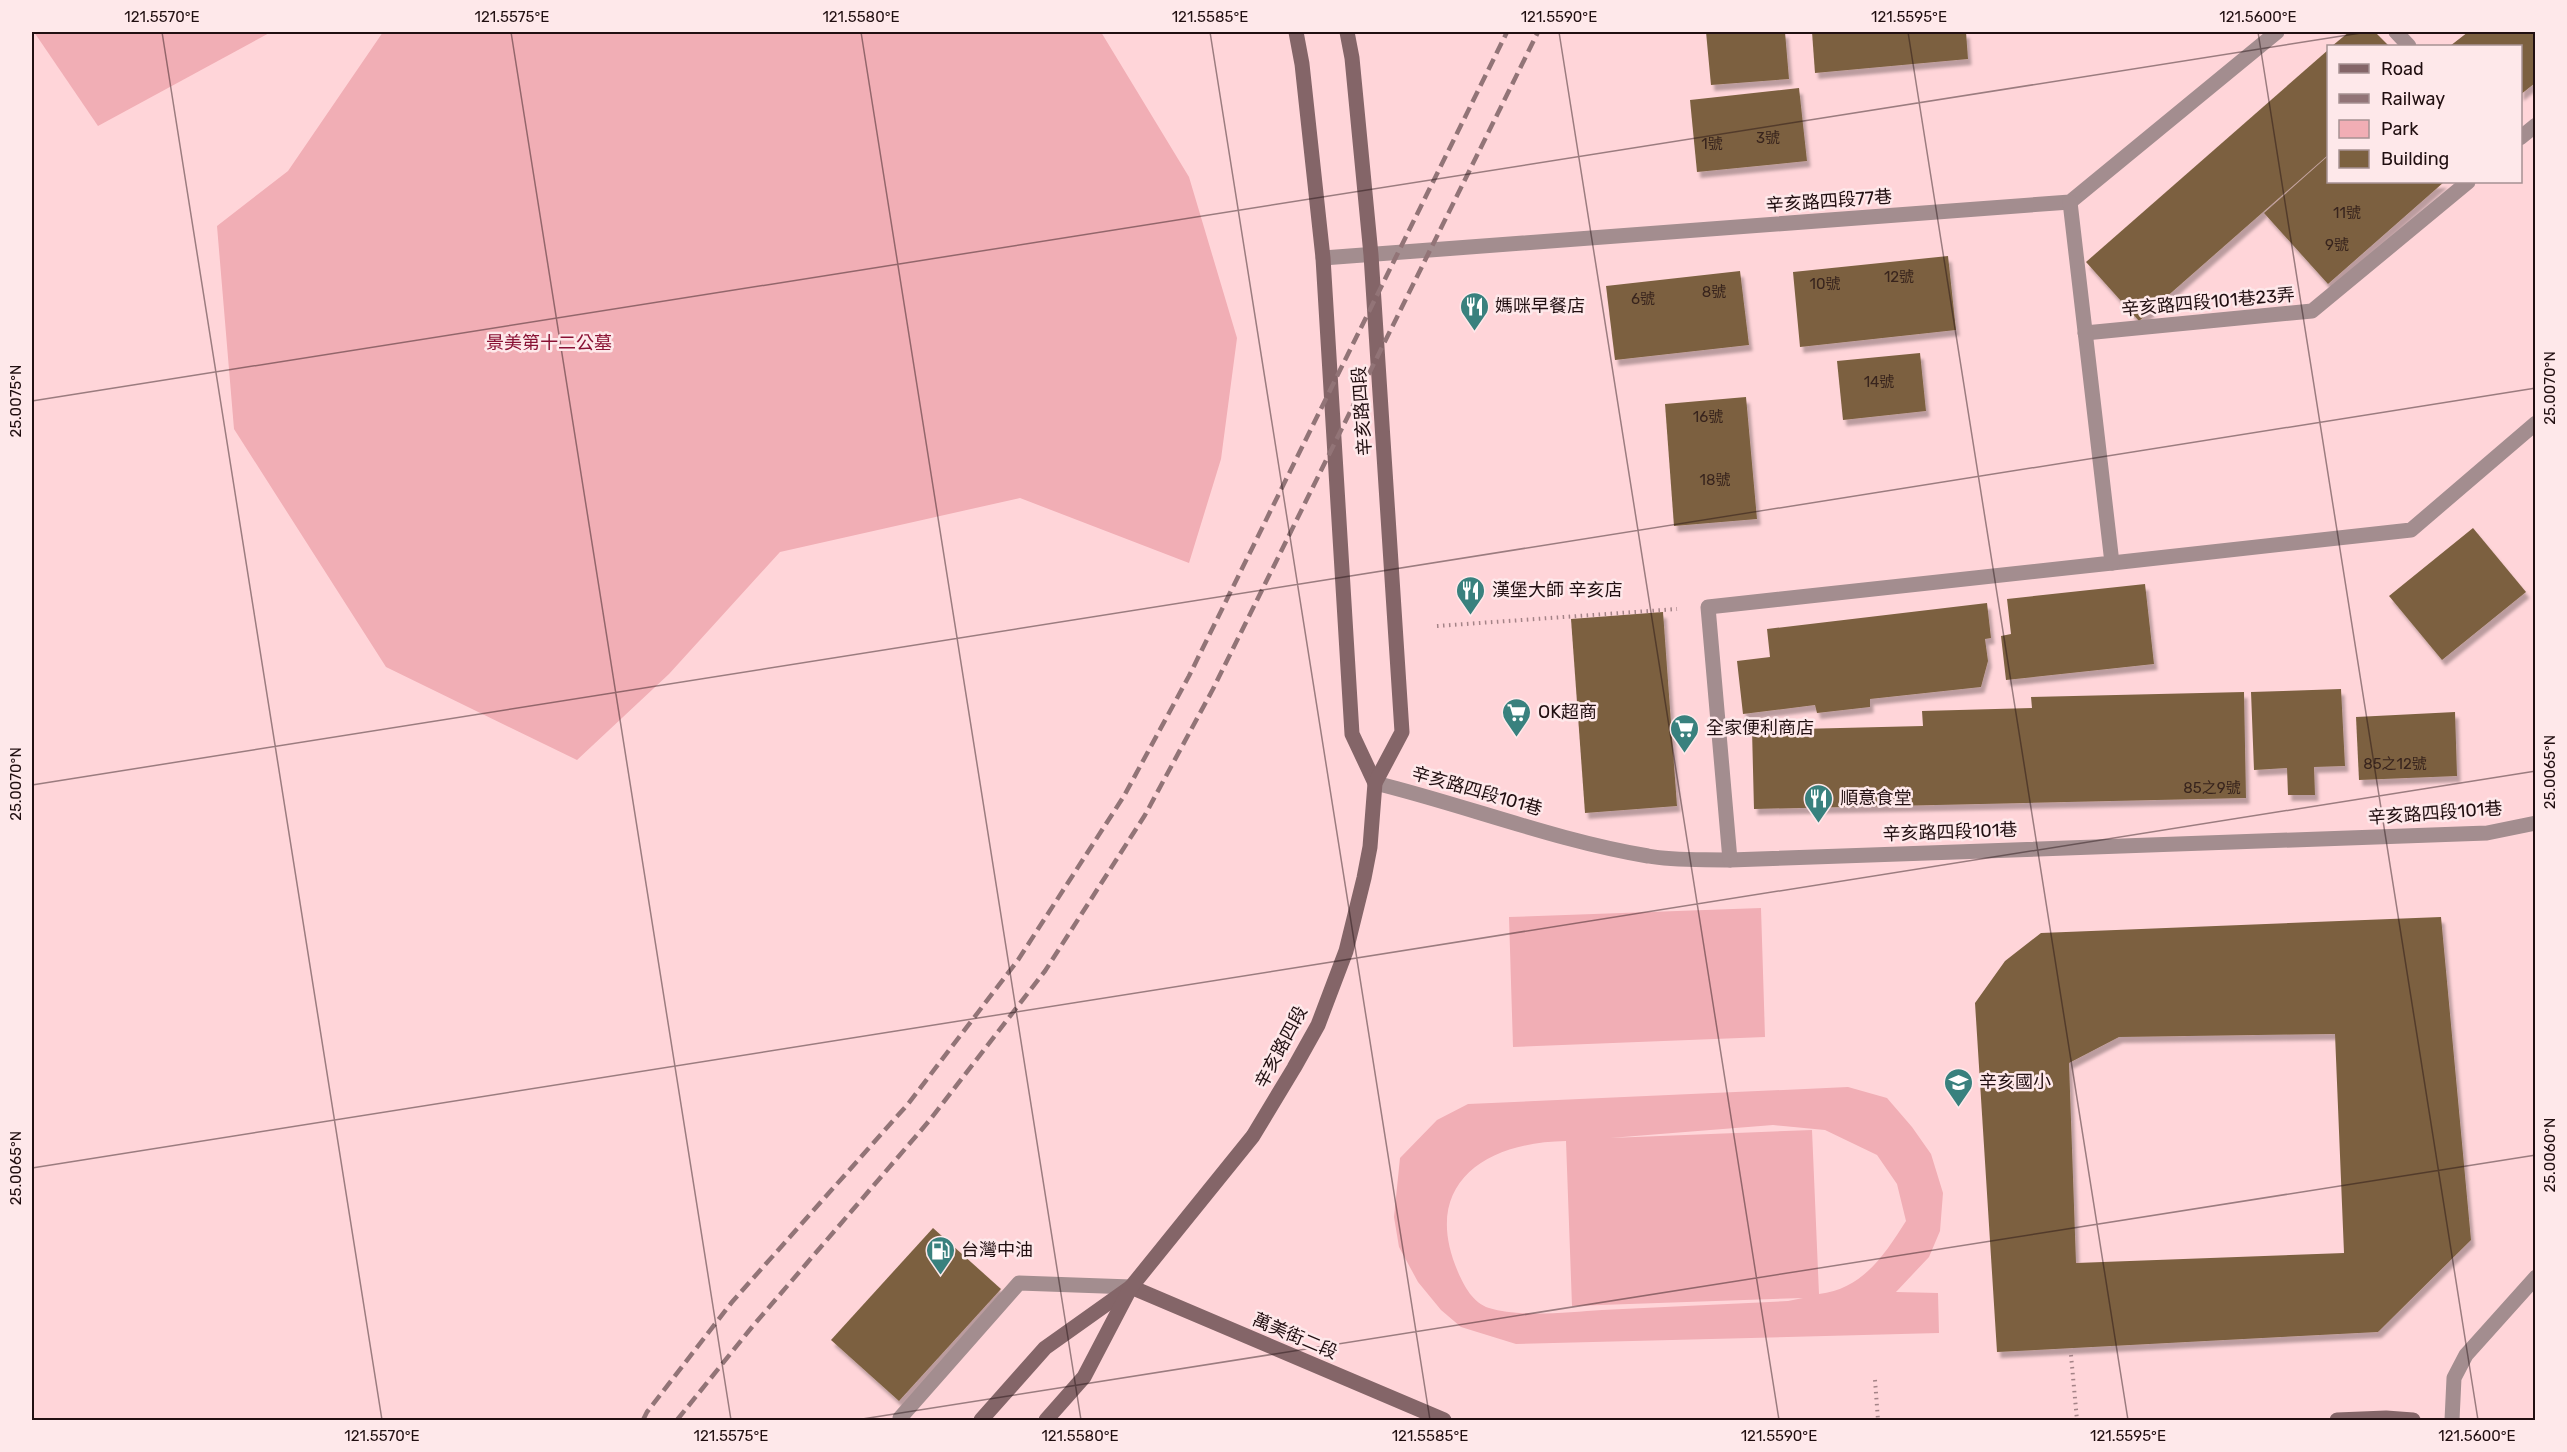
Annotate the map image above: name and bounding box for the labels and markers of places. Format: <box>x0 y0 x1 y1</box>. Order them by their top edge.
restaurant icon: 媽咪早餐店 <box>1458 290 1490 332</box>
place label: 媽咪早餐店 <box>1495 295 1585 317</box>
restaurant icon: 漢堡大師 辛亥店 <box>1455 574 1487 616</box>
place label: 漢堡大師 辛亥店 <box>1492 579 1622 601</box>
supermarket icon: OK超商 <box>1501 696 1533 738</box>
place label: OK超商 <box>1538 701 1597 723</box>
supermarket icon: 全家便利商店 <box>1669 712 1701 754</box>
place label: 全家便利商店 <box>1706 717 1814 739</box>
restaurant icon: 順意食堂 <box>1803 782 1835 824</box>
place label: 順意食堂 <box>1840 787 1912 809</box>
school or university icon: 辛亥國小 <box>1942 1066 1974 1108</box>
place label: 辛亥國小 <box>1979 1071 2051 1093</box>
fuel station icon: 台灣中油 <box>924 1234 956 1276</box>
place label: 台灣中油 <box>961 1239 1033 1261</box>

